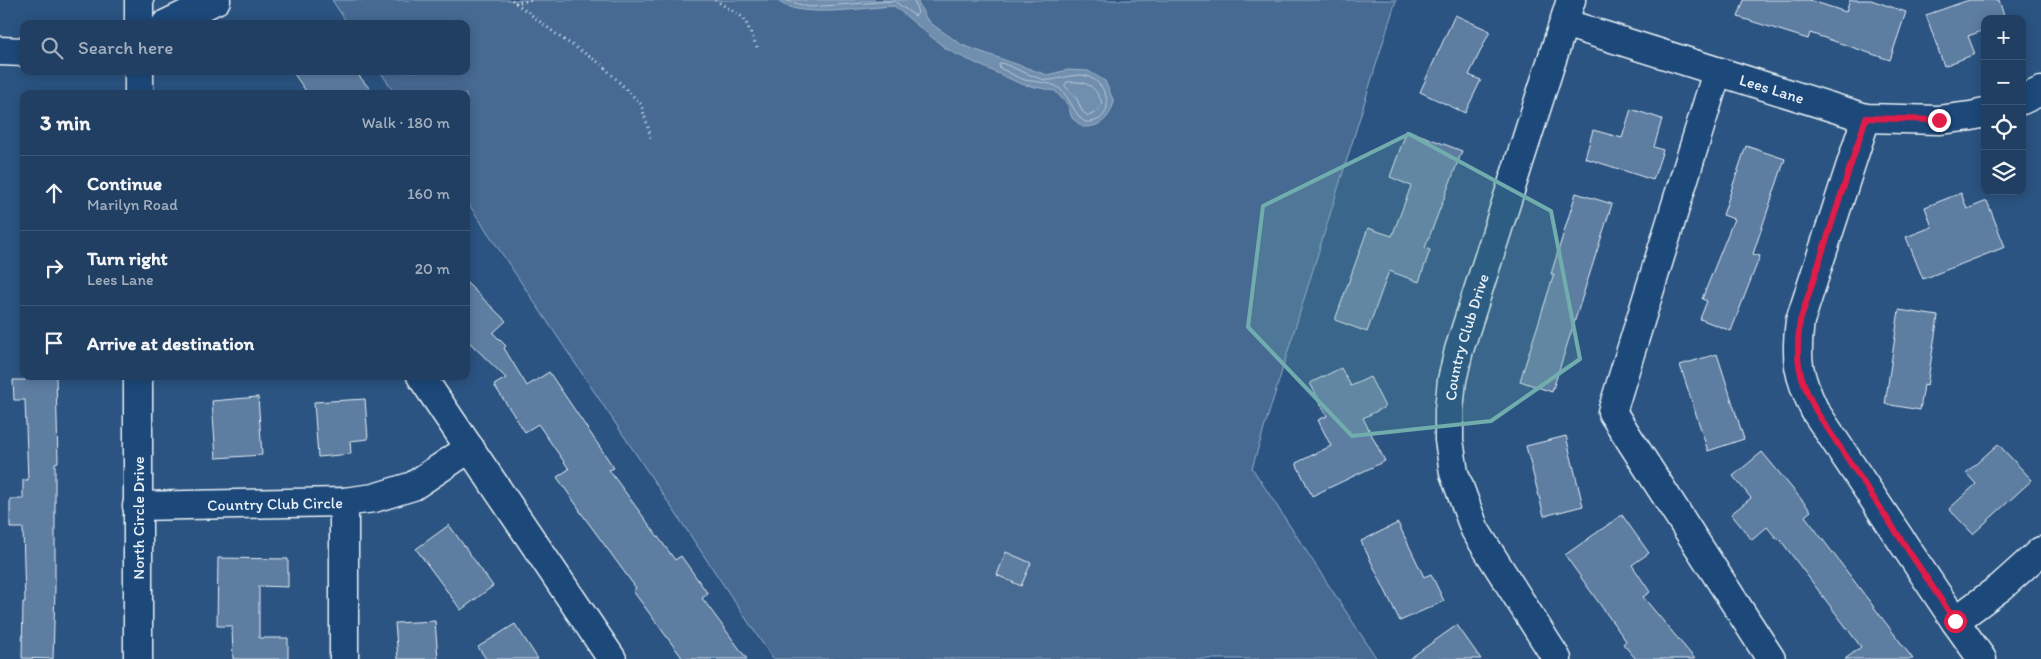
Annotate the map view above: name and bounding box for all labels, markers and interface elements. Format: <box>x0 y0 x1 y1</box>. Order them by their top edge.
map controls <box>1981 15 2026 195</box>
button: + <box>1981 15 2026 60</box>
search box <box>20 20 470 75</box>
icon: search <box>38 34 66 62</box>
text: Search here <box>78 36 173 59</box>
button: − <box>1981 60 2026 105</box>
street label: Lees Lane <box>1737 70 1806 108</box>
button: locate <box>1981 105 2026 150</box>
route end <box>1928 109 1951 132</box>
text: 3 min <box>40 110 90 135</box>
text: Walk · 180 m <box>362 113 450 132</box>
button: layers <box>1981 150 2026 195</box>
text: Continue <box>87 172 162 195</box>
icon: ahead <box>40 179 68 207</box>
text: 160 m <box>407 184 450 203</box>
text: Marilyn Road <box>87 195 178 214</box>
text: Turn right <box>87 247 168 270</box>
icon: right <box>40 254 68 282</box>
text: 20 m <box>415 259 450 278</box>
text: Lees Lane <box>87 270 154 289</box>
street label: Country Club Drive <box>1441 271 1493 402</box>
icon: arrive <box>40 329 68 357</box>
text: Arrive at destination <box>87 332 254 355</box>
street label: North Circle Drive <box>129 456 148 580</box>
street label: Country Club Circle <box>207 493 343 515</box>
route start <box>1944 610 1967 633</box>

